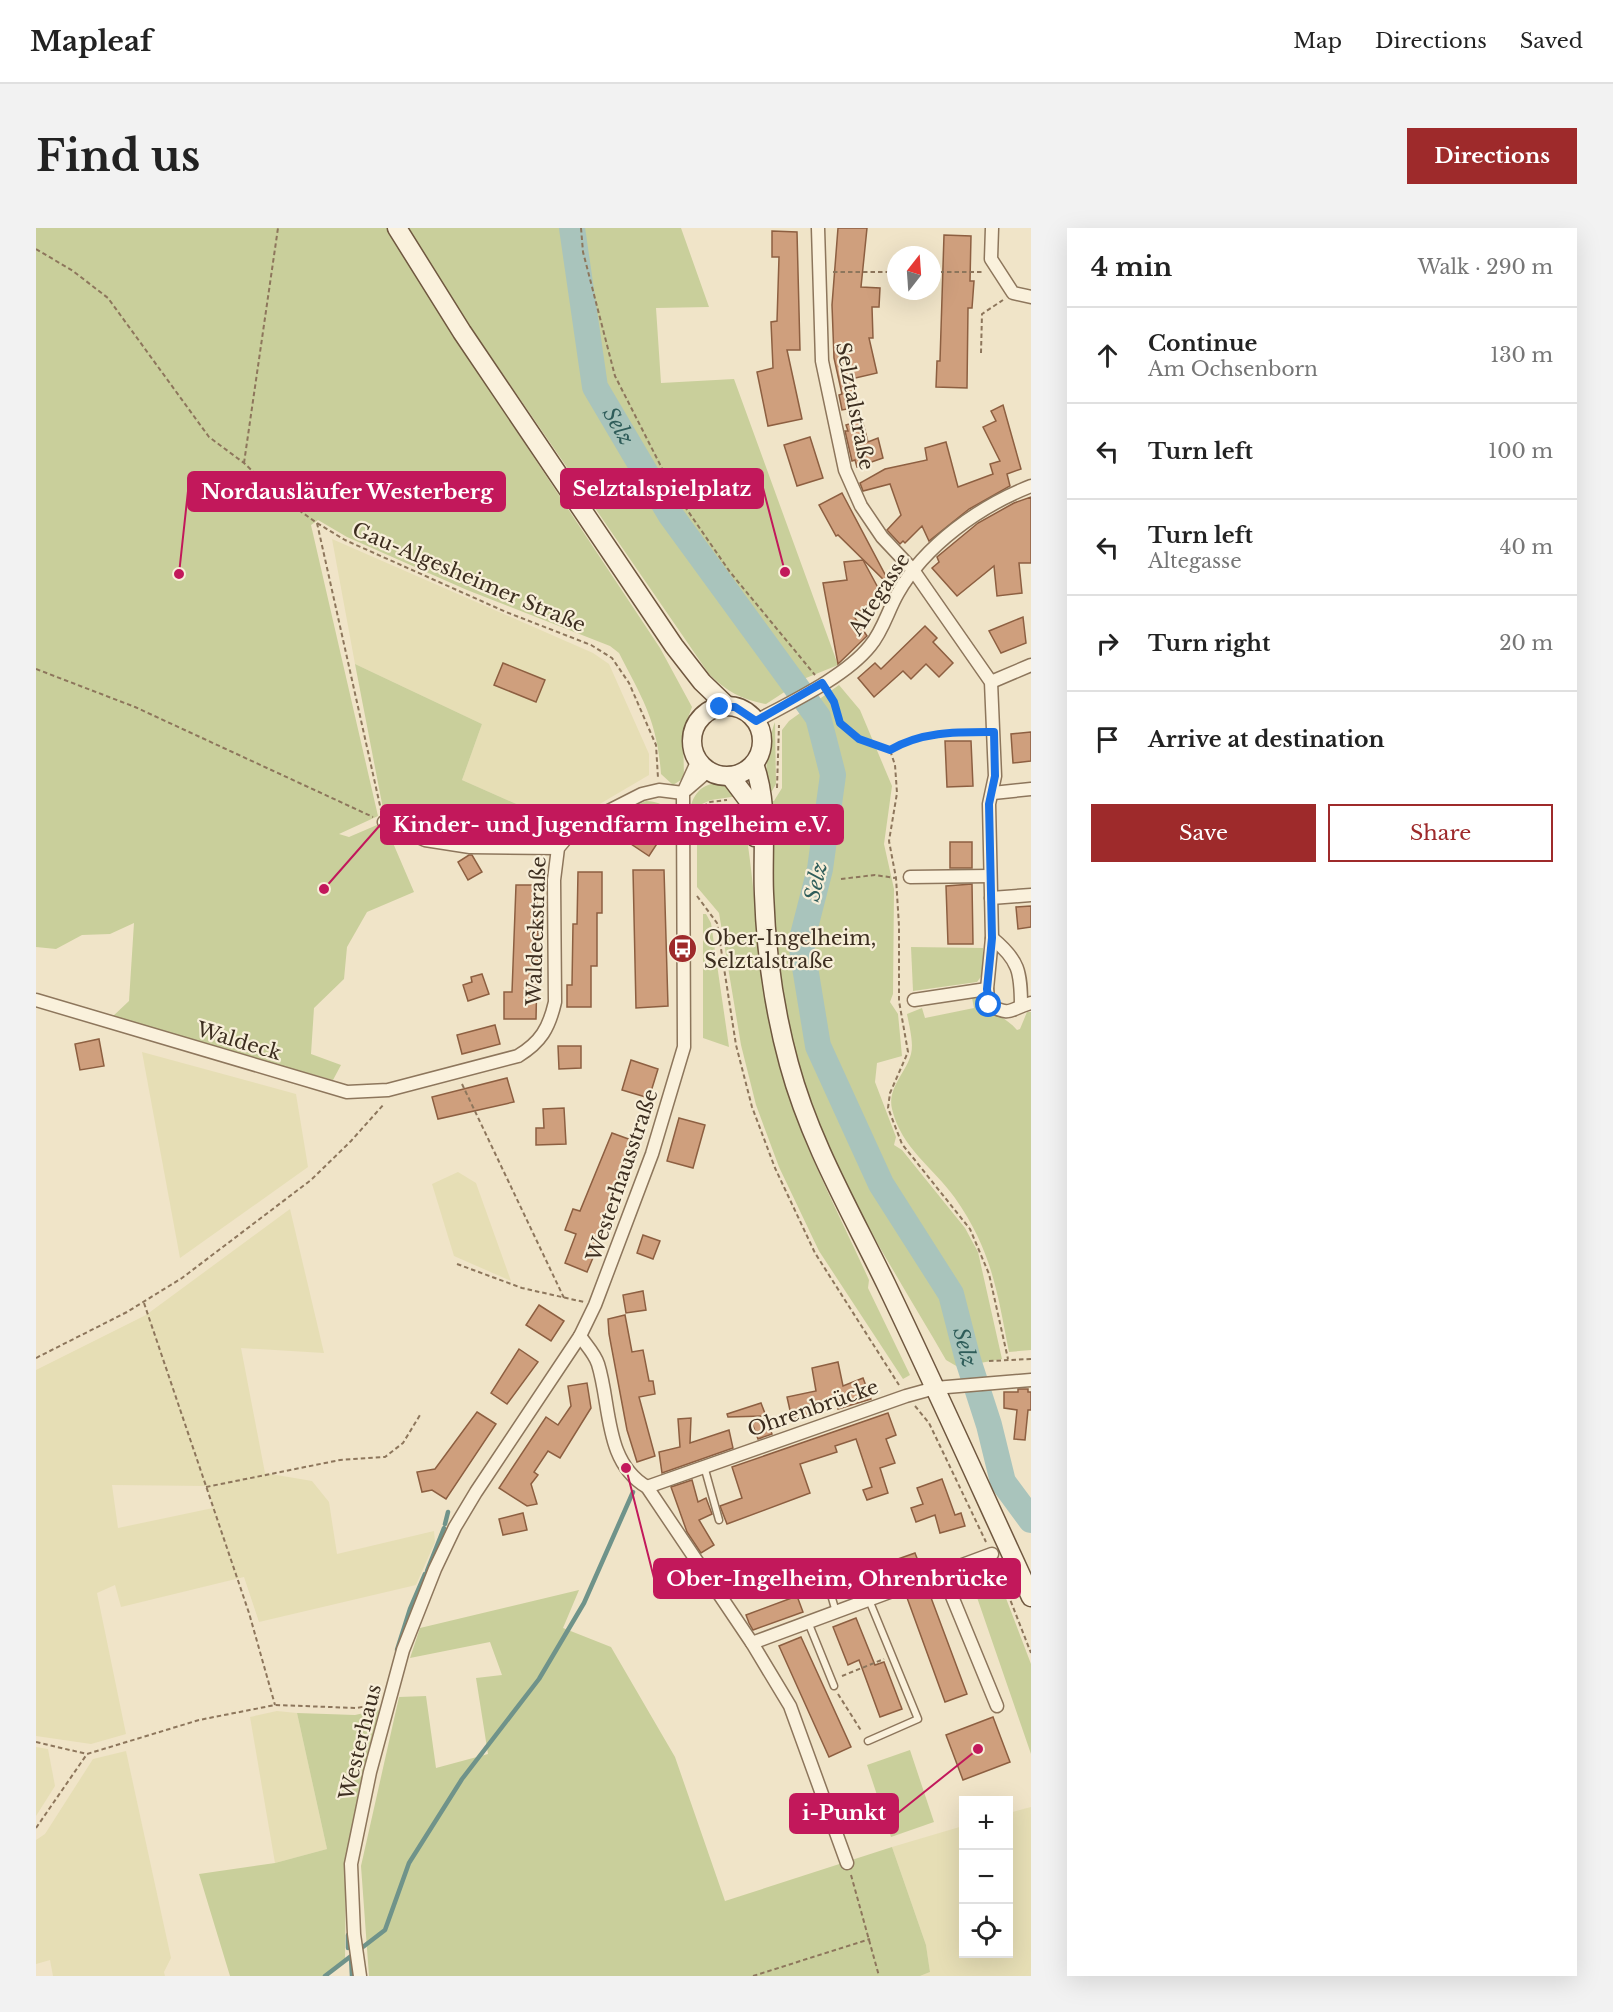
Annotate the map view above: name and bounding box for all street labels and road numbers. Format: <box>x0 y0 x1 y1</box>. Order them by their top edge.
street label: Selztalstraße <box>831 340 879 472</box>
street label: Gau-Algesheimer Straße <box>349 517 589 637</box>
street label: Altegasse <box>843 548 915 641</box>
street label: Waldeckstraße <box>521 856 551 1007</box>
street label: Waldeck <box>193 1016 285 1065</box>
street label: Westerhausstraße <box>581 1086 663 1265</box>
street label: Ohrenbrücke <box>744 1374 882 1442</box>
street label: Westerhaus <box>334 1682 386 1803</box>

